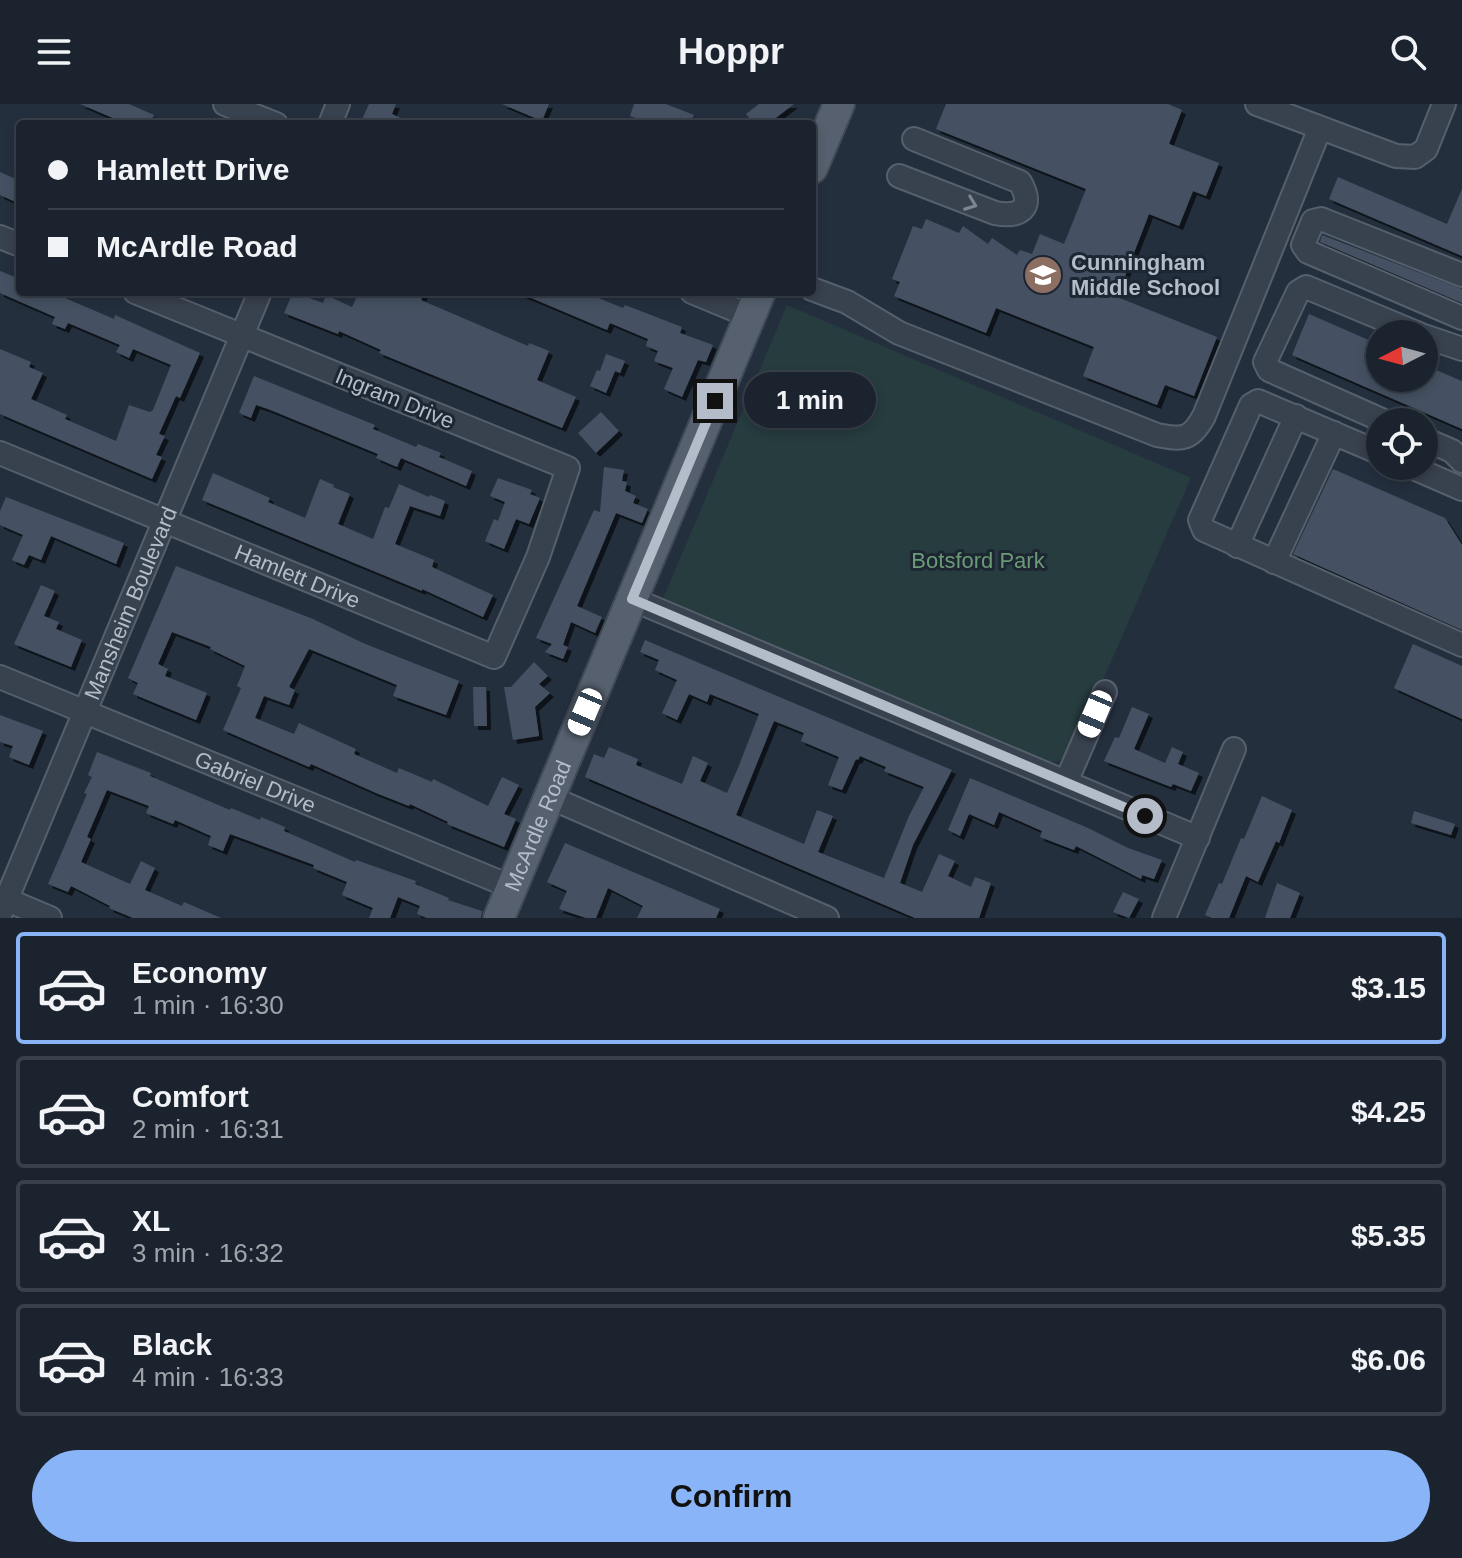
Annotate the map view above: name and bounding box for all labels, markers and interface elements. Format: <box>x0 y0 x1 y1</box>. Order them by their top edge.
icon: menu <box>32 30 76 74</box>
icon: search <box>1386 30 1430 74</box>
text: Hoppr <box>678 31 784 72</box>
text: Hamlett Drive <box>96 153 289 186</box>
one-way arrow <box>963 194 977 211</box>
text: McArdle Road <box>96 230 298 263</box>
place label: Cunningham Middle School <box>1071 250 1220 300</box>
school or university icon: Cunningham Middle School <box>1022 254 1064 296</box>
north arrow <box>1366 320 1438 392</box>
map controls <box>1366 320 1438 480</box>
street label: Ingram Drive <box>332 363 458 434</box>
callout: 1 min <box>743 373 875 429</box>
route end <box>697 383 733 419</box>
text: 1 min <box>776 385 844 415</box>
button: locate <box>1366 408 1438 480</box>
street label: Mansheim Boulevard <box>79 503 182 704</box>
street label: Hamlett Drive <box>231 539 364 613</box>
park label: Botsford Park <box>911 548 1046 573</box>
car <box>565 685 605 739</box>
car <box>1075 687 1115 741</box>
street label: Gabriel Drive <box>191 746 319 818</box>
street label: McArdle Road <box>500 757 576 895</box>
route start <box>1127 798 1163 834</box>
icon: car <box>36 952 108 1024</box>
text: Economy <box>132 956 267 989</box>
text: $3.15 <box>1351 971 1426 1004</box>
text: 1 min · 16:30 <box>132 990 284 1020</box>
icon: car <box>36 1076 108 1148</box>
text: Comfort <box>132 1080 249 1113</box>
text: $4.25 <box>1351 1095 1426 1128</box>
text: 2 min · 16:31 <box>132 1114 284 1144</box>
icon: car <box>36 1200 108 1272</box>
text: XL <box>132 1204 170 1237</box>
text: $5.35 <box>1351 1219 1426 1252</box>
text: 3 min · 16:32 <box>132 1238 284 1268</box>
icon: car <box>36 1324 108 1396</box>
text: Black <box>132 1328 212 1361</box>
text: $6.06 <box>1351 1343 1426 1376</box>
text: 4 min · 16:33 <box>132 1362 284 1392</box>
button: Confirm <box>32 1450 1430 1542</box>

